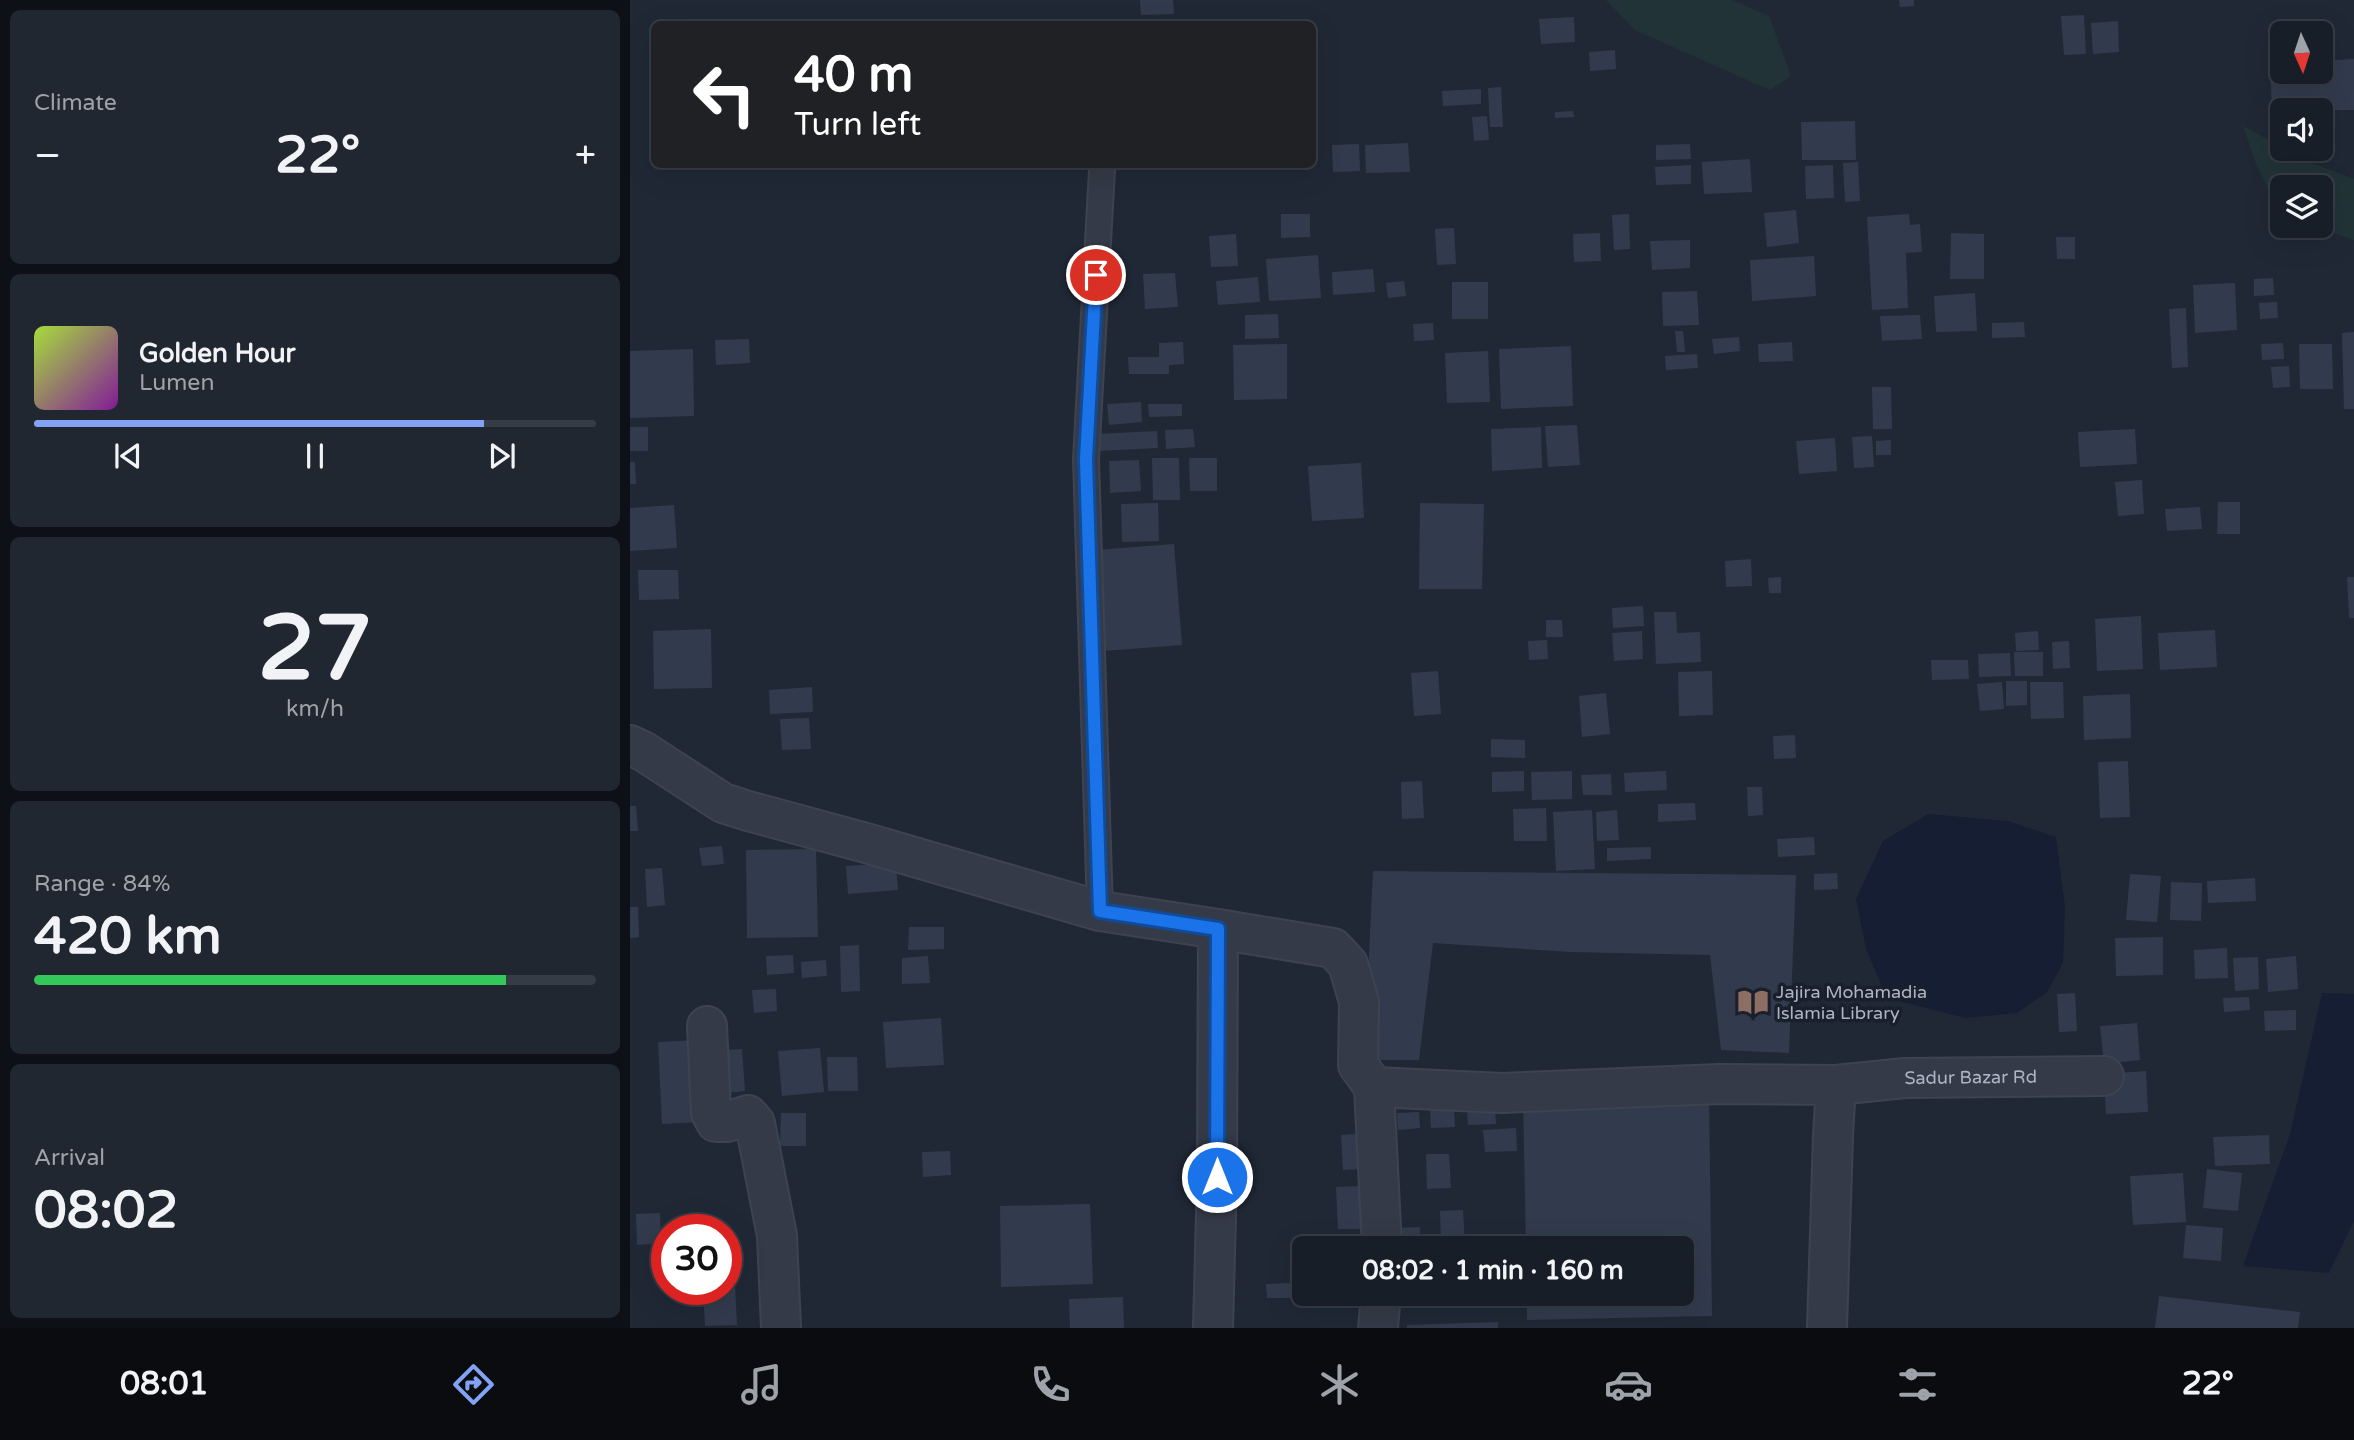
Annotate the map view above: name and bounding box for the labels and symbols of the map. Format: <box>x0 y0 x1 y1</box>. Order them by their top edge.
north arrow <box>2270 21 2333 84</box>
pin <box>1066 245 1126 305</box>
place label: Jajira Mohamadia Islamia Library <box>1776 981 1927 1024</box>
library icon: Jajira Mohamadia Islamia Library <box>1736 985 1770 1019</box>
street label: Sadur Bazar Rd <box>1904 1066 2037 1089</box>
position arrow <box>1180 1140 1254 1214</box>
speed limit sign: 30 <box>651 1214 742 1305</box>

